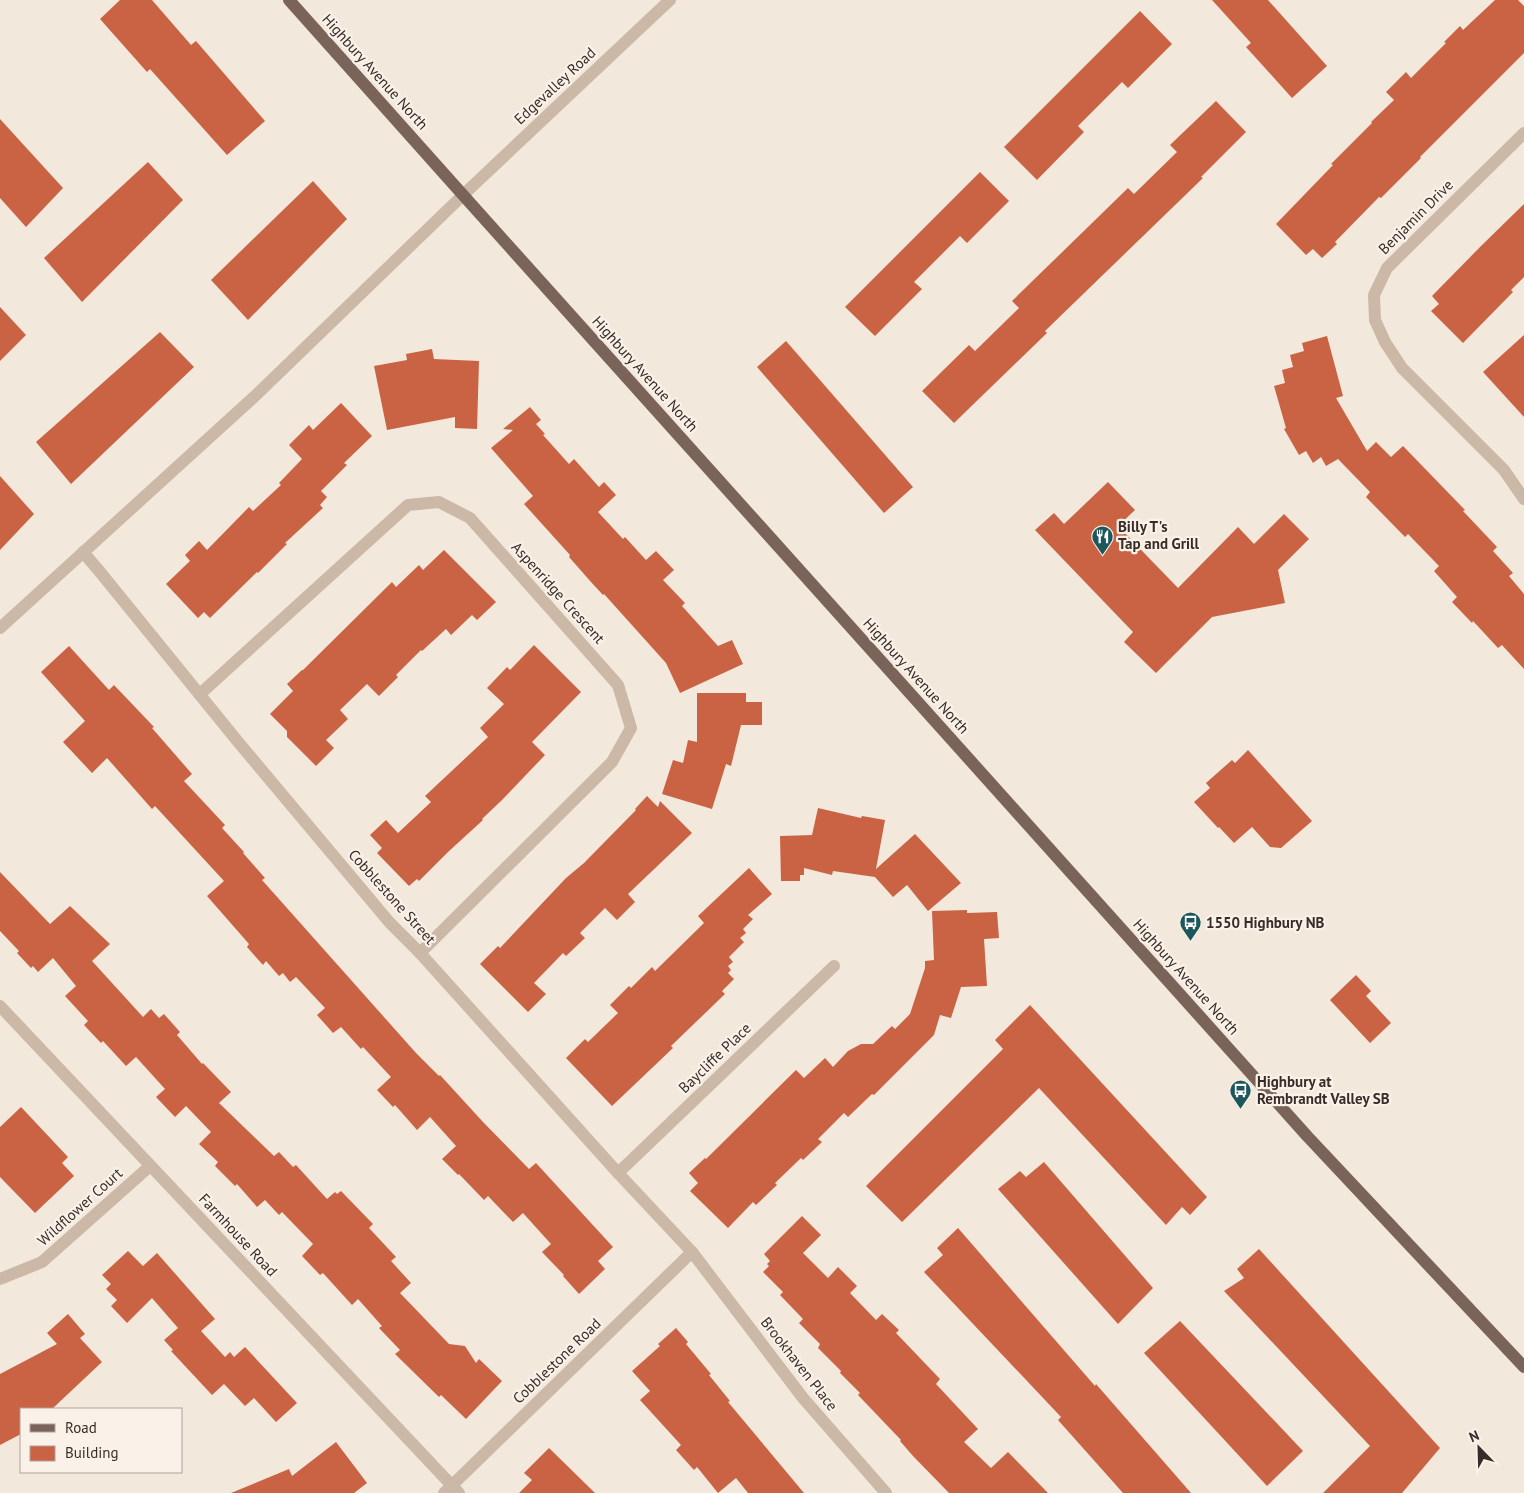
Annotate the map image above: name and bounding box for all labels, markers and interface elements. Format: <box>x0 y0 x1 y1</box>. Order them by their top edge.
street label: Highbury Avenue North <box>318 10 432 134</box>
street label: Edgevalley Road <box>510 43 599 128</box>
street label: Benjamin Drive <box>1374 175 1457 258</box>
street label: Highbury Avenue North <box>588 312 702 436</box>
place label: Billy T's Tap and Grill <box>1118 517 1199 553</box>
restaurant icon: Billy T's Tap and Grill <box>1090 524 1114 555</box>
street label: Aspenridge Crescent <box>508 538 609 648</box>
street label: Highbury Avenue North <box>859 614 973 738</box>
street label: Cobblestone Street <box>345 845 440 948</box>
bus stop icon: 1550 Highbury NB <box>1178 911 1202 942</box>
place label: 1550 Highbury NB <box>1206 913 1324 932</box>
street label: Highbury Avenue North <box>1129 915 1243 1039</box>
street label: Baycliffe Place <box>674 1018 755 1097</box>
place label: Highbury at Rembrandt Valley SB <box>1257 1072 1390 1108</box>
bus stop icon: Highbury at Rembrandt Valley SB <box>1229 1079 1253 1110</box>
street label: Wildflower Court <box>33 1163 126 1250</box>
street label: Farmhouse Road <box>195 1189 282 1280</box>
street label: Brookhaven Place <box>757 1313 842 1414</box>
street label: Cobblestone Road <box>509 1314 605 1407</box>
legend <box>20 1408 182 1473</box>
text: Road <box>65 1418 97 1437</box>
north arrow <box>1454 1423 1504 1473</box>
text: N <box>1466 1426 1482 1446</box>
text: Building <box>65 1443 119 1462</box>

